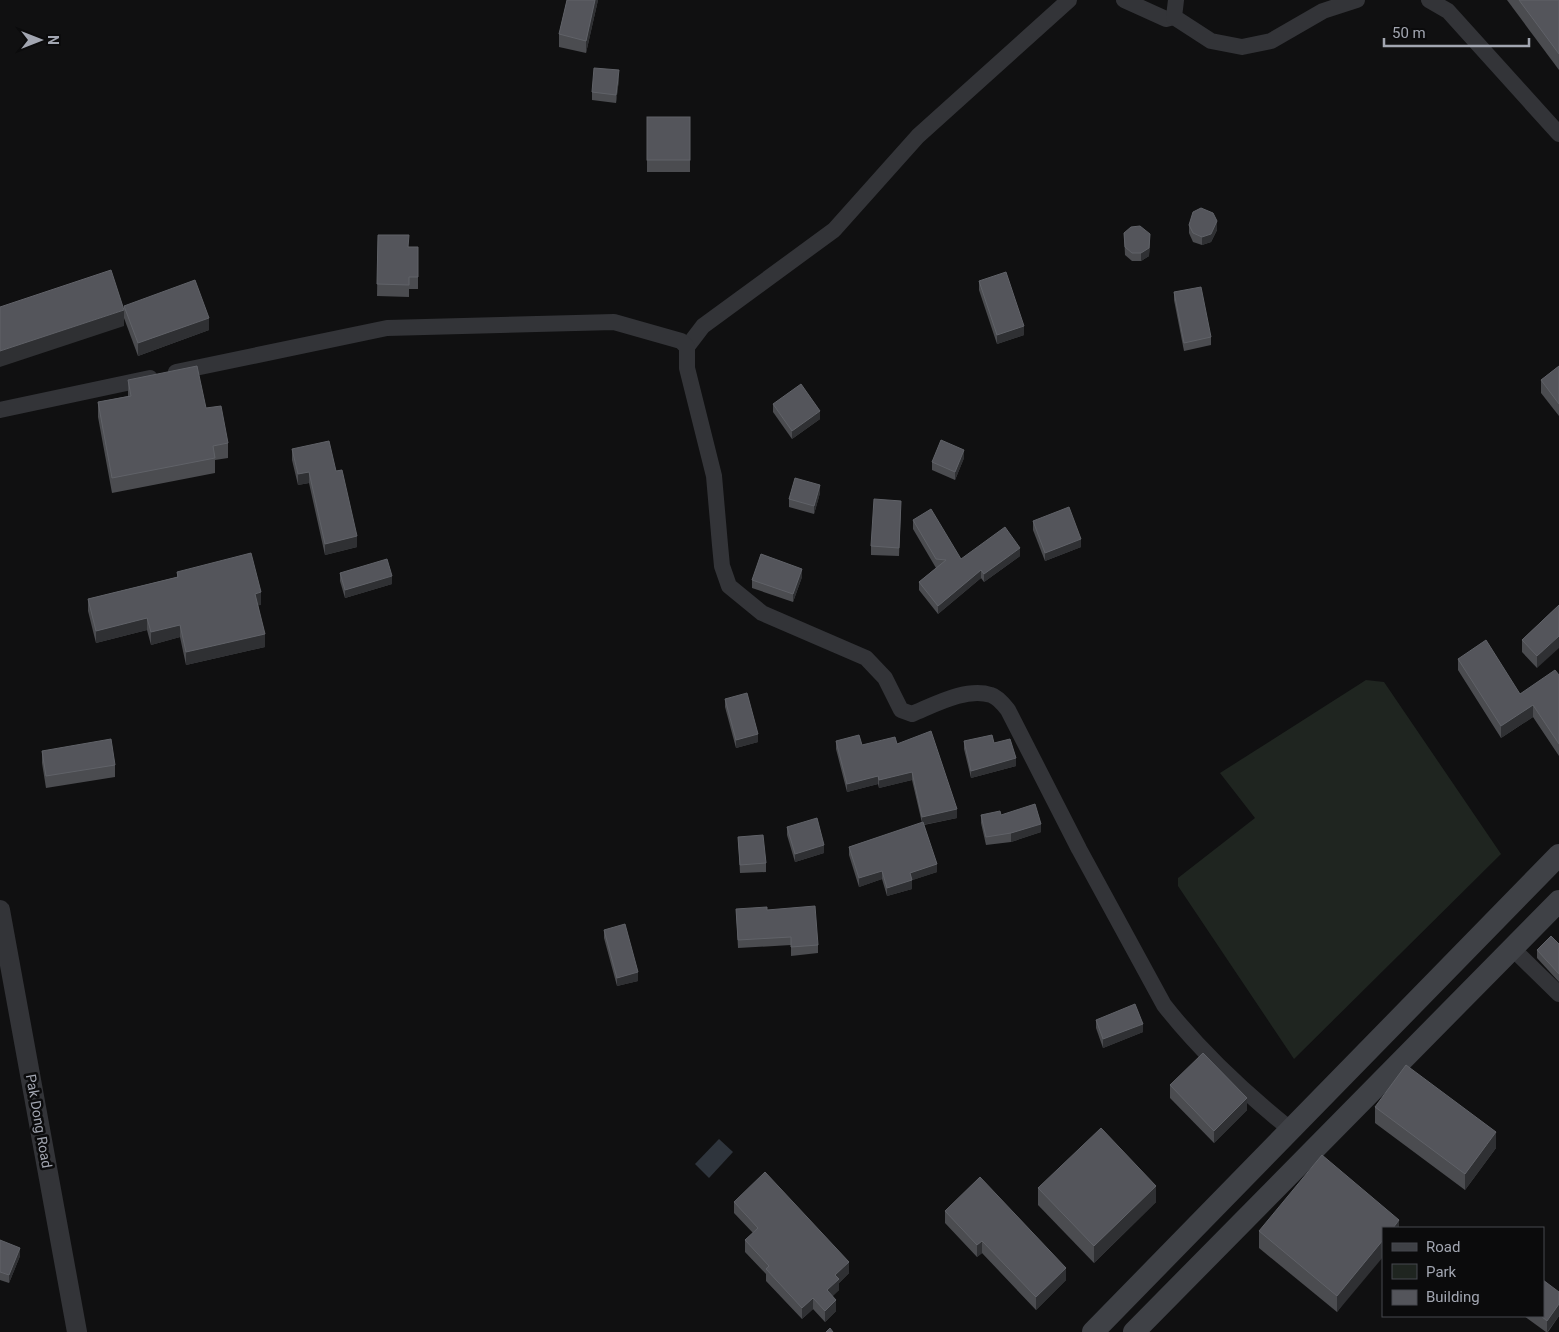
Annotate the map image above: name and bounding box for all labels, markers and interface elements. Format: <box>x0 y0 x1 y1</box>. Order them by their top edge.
north arrow <box>15 15 65 65</box>
scale bar <box>1384 15 1529 47</box>
text: 50 m <box>1392 24 1426 42</box>
text: N <box>45 35 61 45</box>
street label: Pak Dong Road <box>23 1073 55 1169</box>
legend <box>1382 1227 1544 1317</box>
text: Road <box>1426 1238 1460 1256</box>
text: Park <box>1426 1263 1457 1281</box>
text: Building <box>1426 1288 1480 1306</box>

